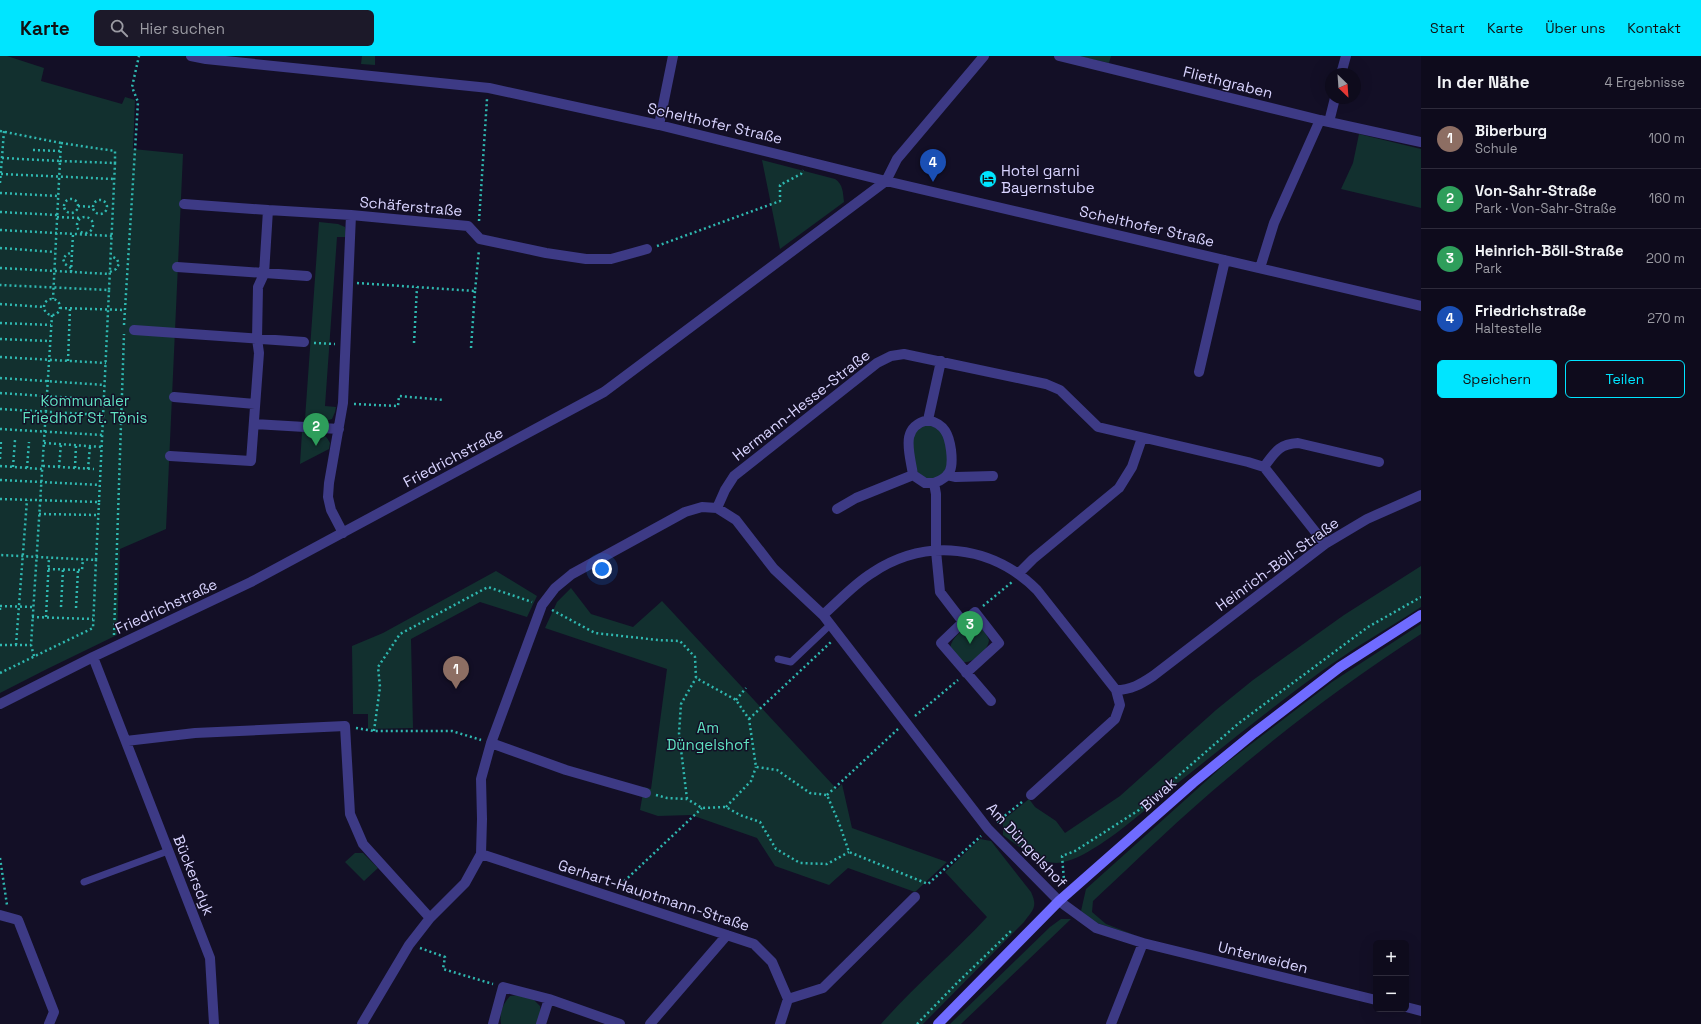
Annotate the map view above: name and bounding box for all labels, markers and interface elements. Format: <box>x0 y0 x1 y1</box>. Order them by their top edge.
search box <box>94 10 374 46</box>
text: Karte <box>20 16 70 41</box>
icon: search <box>108 17 130 39</box>
text: Hier suchen <box>140 19 225 38</box>
text: Start <box>1430 19 1465 37</box>
text: Karte <box>1487 19 1523 37</box>
text: Über uns <box>1545 19 1605 37</box>
text: Kontakt <box>1627 19 1681 37</box>
street label: Fliethgraben <box>1181 62 1275 102</box>
north arrow <box>1325 68 1361 104</box>
text: In der Nähe <box>1437 71 1529 93</box>
text: 4 Ergebnisse <box>1605 74 1685 91</box>
street label: Schelthofer Straße <box>646 98 785 148</box>
text: Biberburg <box>1475 121 1547 140</box>
text: 1 <box>1447 130 1453 147</box>
text: 100 m <box>1648 130 1685 147</box>
text: Schule <box>1475 140 1517 157</box>
pin: 4 <box>920 149 946 182</box>
place label: Hotel garni Bayernstube <box>1001 161 1095 197</box>
hotel icon: Hotel garni Bayernstube <box>978 169 998 189</box>
text: Von-Sahr-Straße <box>1475 181 1597 200</box>
text: 2 <box>1446 190 1454 207</box>
text: 160 m <box>1649 190 1685 207</box>
street label: Schäferstraße <box>359 192 463 220</box>
text: Park · Von-Sahr-Straße <box>1475 200 1616 217</box>
street label: Schelthofer Straße <box>1078 201 1217 251</box>
text: Heinrich-Böll-Straße <box>1475 241 1624 260</box>
text: 3 <box>1446 250 1454 267</box>
text: 200 m <box>1646 250 1685 267</box>
text: Park <box>1475 260 1502 277</box>
text: Friedrichstraße <box>1475 301 1587 320</box>
text: 4 <box>1446 310 1454 327</box>
text: 270 m <box>1647 310 1685 327</box>
text: Haltestelle <box>1475 320 1542 337</box>
street label: Hermann-Hesse-Straße <box>728 345 874 465</box>
button: Speichern <box>1437 360 1557 398</box>
button: Teilen <box>1565 360 1685 398</box>
park label: Kommunaler Friedhof St. Tönis <box>23 391 148 427</box>
pin: 2 <box>303 413 329 446</box>
street label: Friedrichstraße <box>400 423 506 491</box>
street label: Heinrich-Böll-Straße <box>1212 513 1342 615</box>
your location <box>592 559 612 579</box>
street label: Friedrichstraße <box>112 574 220 638</box>
pin: 3 <box>957 611 983 644</box>
pin: 1 <box>443 656 469 689</box>
park label: Am Düngelshof <box>666 718 750 754</box>
street label: Biwak <box>1136 773 1180 815</box>
street label: Am Düngelshof <box>983 799 1072 892</box>
street label: Bückersdyk <box>169 832 219 918</box>
street label: Gerhart-Hauptmann-Straße <box>556 855 752 935</box>
street label: Unterweiden <box>1216 937 1310 977</box>
map controls <box>1373 940 1409 1012</box>
button: + <box>1373 940 1409 976</box>
button: − <box>1373 976 1409 1012</box>

